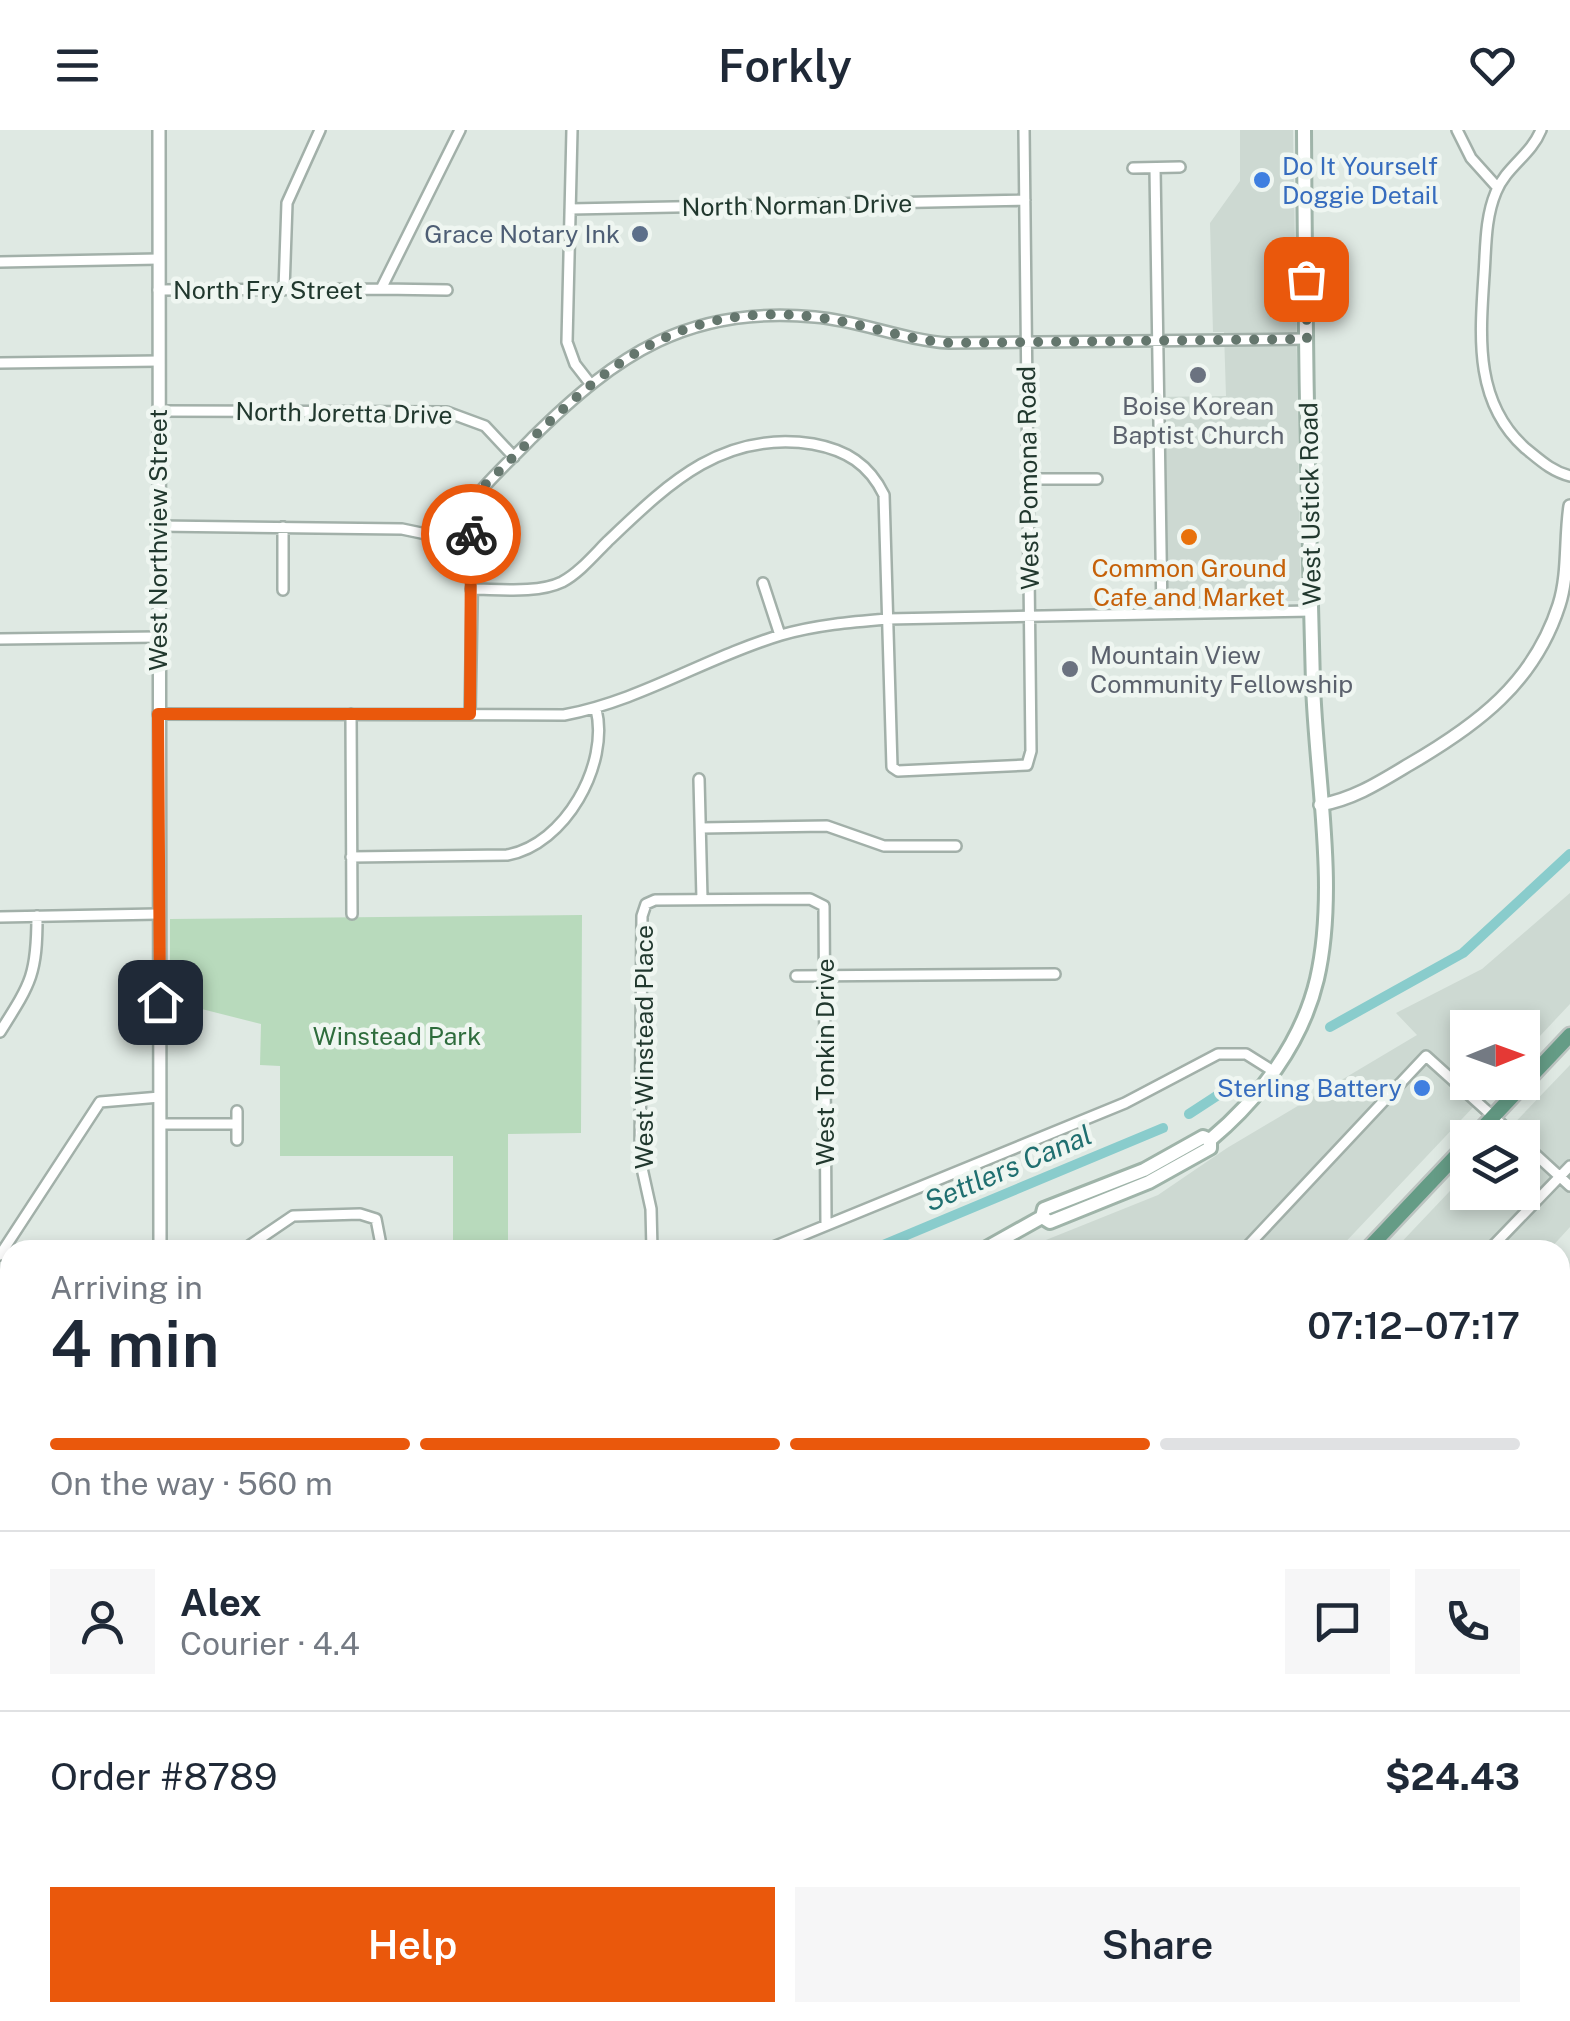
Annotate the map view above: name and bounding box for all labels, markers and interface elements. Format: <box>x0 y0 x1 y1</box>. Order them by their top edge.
icon: menu <box>50 38 105 93</box>
icon: heart <box>1465 38 1520 93</box>
text: Forkly <box>718 39 852 92</box>
place label: Do It Yourself Doggie Detail <box>1282 151 1439 210</box>
marker: Do It Yourself Doggie Detail <box>1251 169 1273 191</box>
street label: North Norman Drive <box>681 188 913 222</box>
place label: Grace Notary Ink <box>424 219 620 249</box>
marker: Grace Notary Ink <box>629 223 651 245</box>
pin <box>1264 237 1349 322</box>
icon: bag <box>1279 252 1334 307</box>
street label: North Fry Street <box>173 275 363 305</box>
marker: Boise Korean Baptist Church <box>1187 364 1209 386</box>
street label: West Pomona Road <box>1011 366 1045 590</box>
place label: Boise Korean Baptist Church <box>1112 391 1284 450</box>
street label: North Joretta Drive <box>235 396 453 430</box>
street label: West Ustick Road <box>1293 402 1327 606</box>
street label: West Northview Street <box>143 409 173 671</box>
courier <box>421 484 521 584</box>
icon: bike <box>444 507 499 562</box>
marker: Common Ground Cafe and Market <box>1178 526 1200 548</box>
place label: Common Ground Cafe and Market <box>1091 553 1287 612</box>
place label: Mountain View Community Fellowship <box>1090 640 1353 699</box>
marker: Mountain View Community Fellowship <box>1059 658 1081 680</box>
street label: West Winstead Place <box>629 925 659 1169</box>
street label: West Tonkin Drive <box>810 958 840 1166</box>
pin <box>118 960 203 1045</box>
icon: home <box>133 975 188 1030</box>
north arrow <box>1450 1010 1540 1100</box>
map controls <box>1450 1010 1540 1210</box>
park label: Winstead Park <box>313 1021 481 1051</box>
place label: Sterling Battery <box>1217 1073 1402 1103</box>
marker: Sterling Battery <box>1411 1077 1433 1099</box>
water label: Settlers Canal <box>919 1117 1096 1218</box>
button: layers <box>1450 1120 1540 1210</box>
text: Arriving in <box>50 1269 203 1306</box>
text: 07:12–07:17 <box>1307 1303 1520 1348</box>
text: 4 min <box>50 1305 219 1382</box>
text: On the way · 560 m <box>50 1465 333 1502</box>
button: person <box>50 1569 155 1674</box>
button: chat <box>1285 1569 1390 1674</box>
button: phone <box>1415 1569 1520 1674</box>
text: Alex <box>180 1580 262 1625</box>
text: Courier · 4.4 <box>180 1625 360 1662</box>
text: Order #8789 <box>50 1754 277 1799</box>
text: $24.43 <box>1385 1754 1520 1799</box>
button: Help <box>50 1887 775 2002</box>
button: Share <box>795 1887 1520 2002</box>

